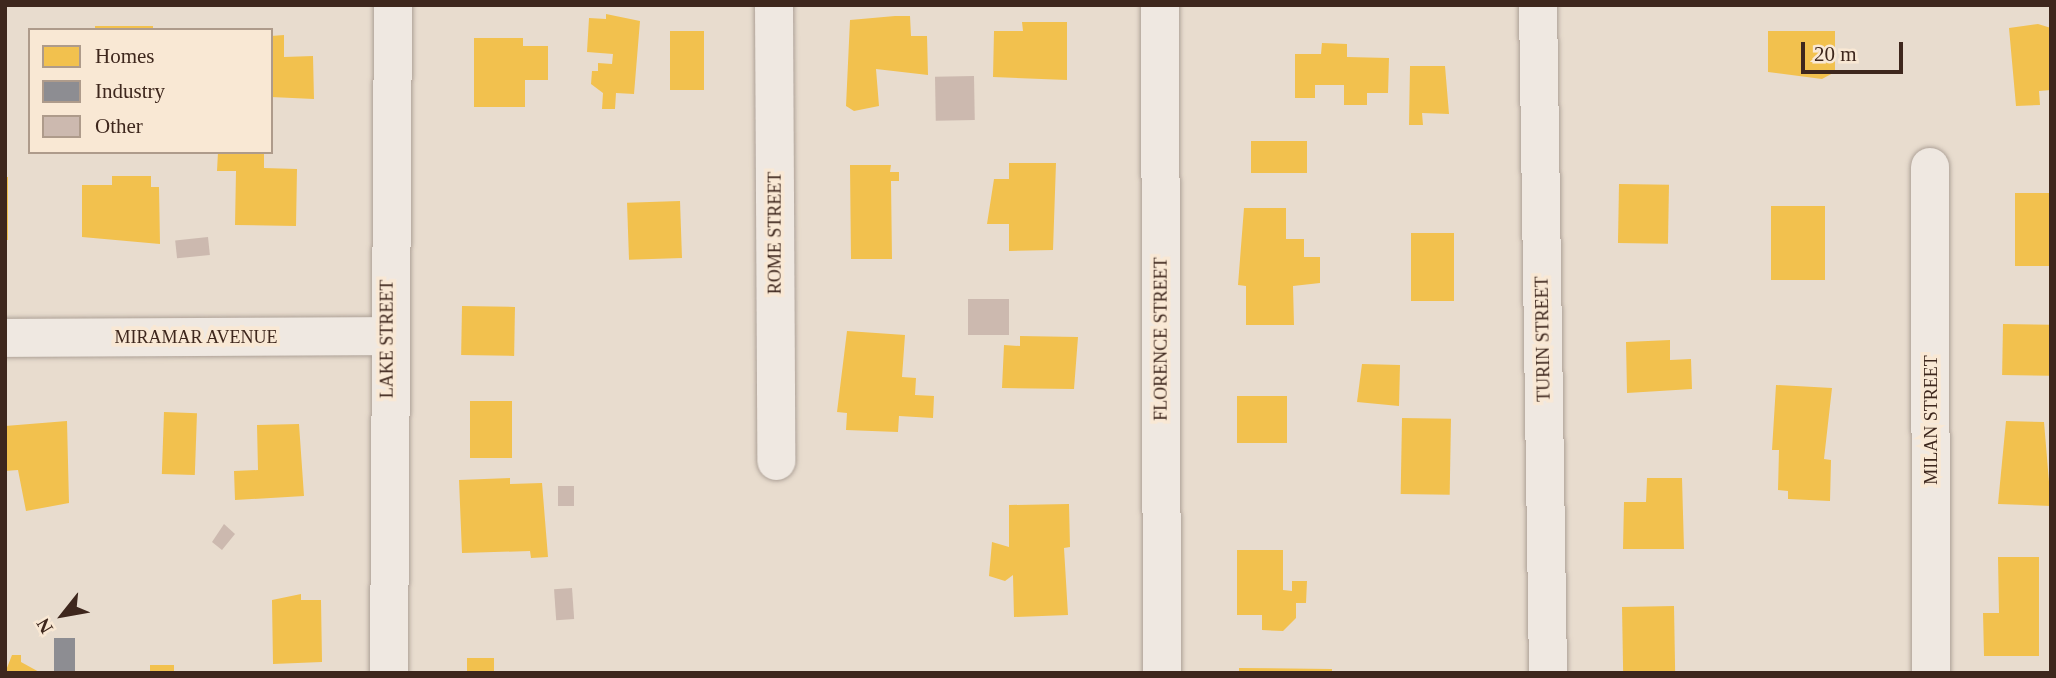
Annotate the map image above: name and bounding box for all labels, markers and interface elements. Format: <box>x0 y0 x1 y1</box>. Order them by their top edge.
legend <box>28 28 273 154</box>
scale bar <box>1804 28 1906 72</box>
text: 20 m <box>1814 42 1857 66</box>
text: Homes <box>95 44 155 68</box>
text: Industry <box>95 79 165 103</box>
text: Other <box>95 114 143 138</box>
street label: ROME STREET <box>764 172 786 294</box>
street label: FLORENCE STREET <box>1150 257 1172 421</box>
street label: TURIN STREET <box>1531 276 1555 402</box>
street label: LAKE STREET <box>376 280 398 398</box>
street label: MIRAMAR AVENUE <box>114 326 278 348</box>
street label: MILAN STREET <box>1920 355 1942 485</box>
north arrow <box>28 580 98 650</box>
text: N <box>32 615 57 637</box>

